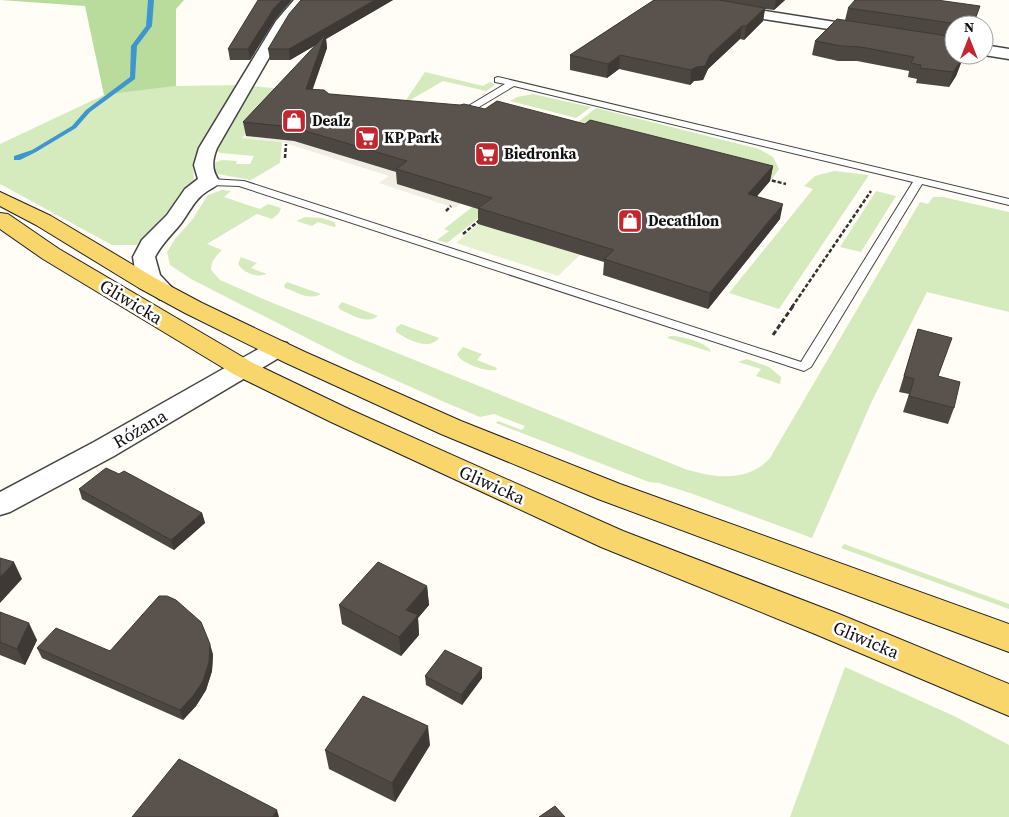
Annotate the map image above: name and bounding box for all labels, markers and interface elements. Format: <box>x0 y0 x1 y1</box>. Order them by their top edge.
north arrow <box>944 15 994 65</box>
text: N <box>964 17 974 37</box>
shop icon: Dealz <box>281 108 307 134</box>
place label: Dealz <box>312 110 350 131</box>
supermarket icon: KP Park <box>354 125 380 151</box>
place label: KP Park <box>384 127 439 148</box>
supermarket icon: Biedronka <box>474 141 500 167</box>
place label: Biedronka <box>504 143 578 164</box>
shop icon: Decathlon <box>617 208 643 234</box>
place label: Decathlon <box>648 210 719 231</box>
street label: Gliwicka <box>95 273 168 331</box>
street label: Różana <box>108 403 172 454</box>
street label: Gliwicka <box>455 459 530 510</box>
street label: Gliwicka <box>829 614 904 665</box>

